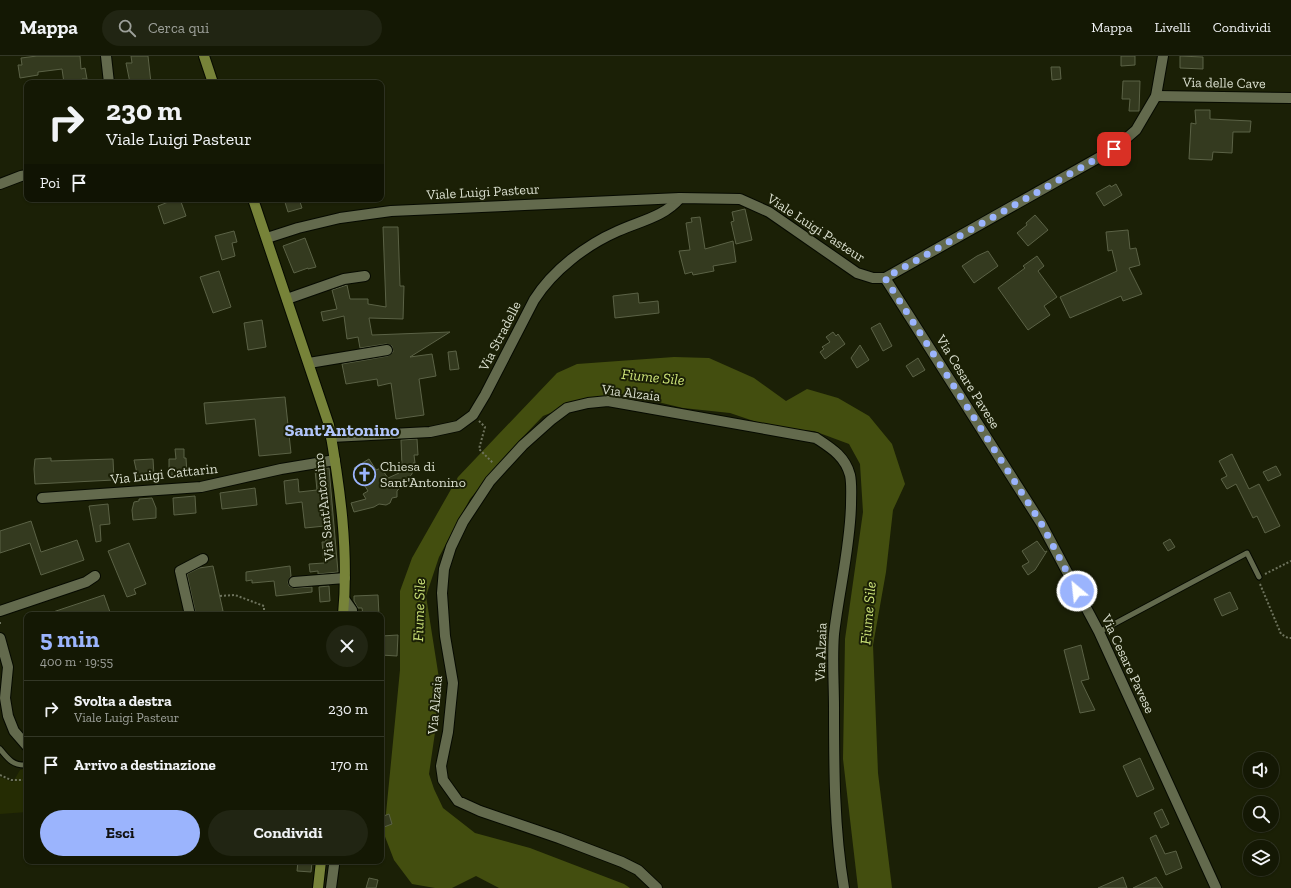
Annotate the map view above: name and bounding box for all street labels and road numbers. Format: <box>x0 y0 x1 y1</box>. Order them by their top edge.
street label: Via delle Cave <box>1181 74 1266 92</box>
street label: Viale Luigi Pasteur <box>425 181 540 204</box>
street label: Viale Luigi Pasteur <box>763 189 868 266</box>
street label: Via Stradelle <box>475 298 525 375</box>
street label: Via Cesare Pavese <box>932 331 1004 432</box>
street label: Via Alzaia <box>600 381 662 405</box>
street label: Via Sant'Antonino <box>310 452 338 563</box>
street label: Via Luigi Cattarin <box>109 460 218 488</box>
street label: Via Cesare Pavese <box>1097 611 1159 717</box>
street label: Via Alzaia <box>811 622 831 683</box>
street label: Via Alzaia <box>424 675 446 736</box>

